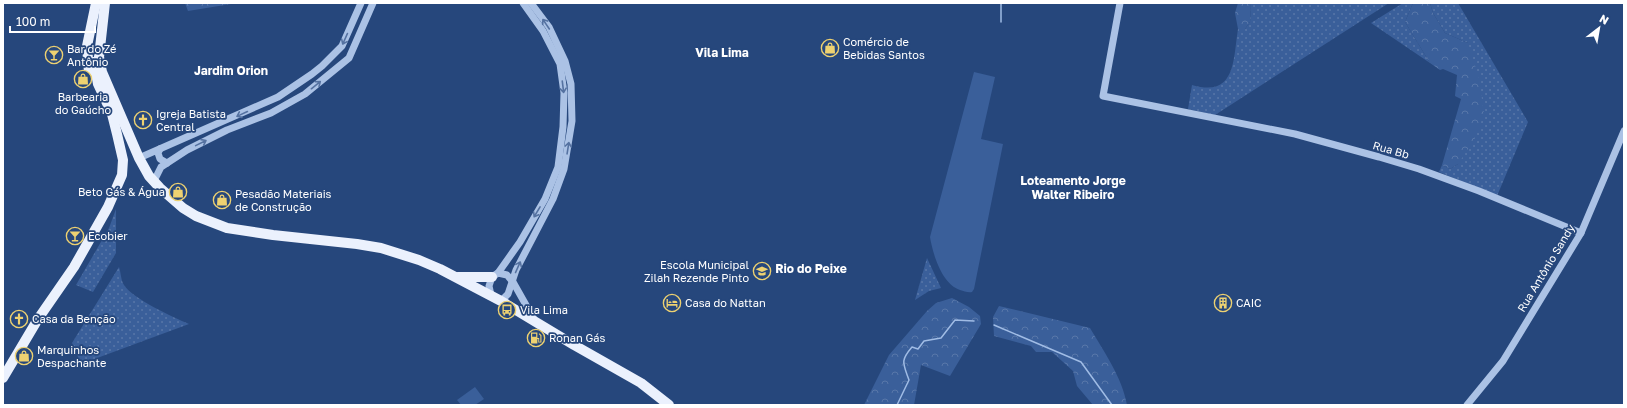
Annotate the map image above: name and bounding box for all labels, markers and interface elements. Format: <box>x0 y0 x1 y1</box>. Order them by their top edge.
scale bar <box>10 8 95 34</box>
north arrow <box>1579 8 1619 48</box>
text: N <box>1597 11 1611 27</box>
text: 100 m <box>16 14 50 29</box>
one-way arrow <box>542 19 550 30</box>
one-way arrow <box>341 32 348 44</box>
place label: Comércio de Bebidas Santos <box>843 35 925 61</box>
shop icon: Comércio de Bebidas Santos <box>820 38 840 58</box>
place label: Bar do Zé Antônio <box>67 42 117 68</box>
bar icon: Bar do Zé Antônio <box>44 45 64 65</box>
district label: Vila Lima <box>695 45 749 60</box>
district label: Jardim Orion <box>194 63 268 78</box>
shop icon: Barbearia do Gaúcho <box>73 69 93 89</box>
one-way arrow <box>311 80 321 89</box>
one-way arrow <box>559 80 567 93</box>
place label: Barbearia do Gaúcho <box>55 90 111 116</box>
place label: Igreja Batista Central <box>156 107 226 133</box>
church icon: Igreja Batista Central <box>133 110 153 130</box>
one-way arrow <box>236 111 248 118</box>
street label: Rua Bb <box>1372 138 1411 161</box>
one-way arrow <box>194 139 206 146</box>
one-way arrow <box>564 142 572 155</box>
district label: Loteamento Jorge Walter Ribeiro <box>1020 173 1126 202</box>
shop icon: Beto Gás & Água <box>168 182 188 202</box>
place label: Beto Gás & Água <box>78 185 165 198</box>
place label: Pesadão Materiais de Construção <box>235 187 332 213</box>
shop icon: Pesadão Materiais de Construção <box>212 190 232 210</box>
one-way arrow <box>533 206 541 218</box>
street label: Rua Antônio Sandy <box>1514 222 1577 314</box>
bar icon: Ecobier <box>65 226 85 246</box>
place label: Ecobier <box>88 229 128 242</box>
place label: Escola Municipal Zilah Rezende Pinto <box>644 258 749 284</box>
school or university icon: Escola Municipal Zilah Rezende Pinto <box>752 261 772 281</box>
district label: Rio do Peixe <box>775 261 847 276</box>
one-way arrow <box>515 262 522 274</box>
hotel icon: Casa do Nattan <box>662 293 682 313</box>
building icon: CAIC <box>1213 293 1233 313</box>
place label: Casa do Nattan <box>685 296 766 309</box>
place label: CAIC <box>1236 296 1262 309</box>
bus stop icon: Vila Lima <box>497 300 517 320</box>
place label: Vila Lima <box>520 303 568 316</box>
church icon: Casa da Benção <box>9 309 29 329</box>
place label: Casa da Benção <box>32 312 116 325</box>
fuel station icon: Ronan Gás <box>526 328 546 348</box>
place label: Ronan Gás <box>549 331 605 344</box>
place label: Marquinhos Despachante <box>37 343 106 369</box>
shop icon: Marquinhos Despachante <box>14 346 34 366</box>

